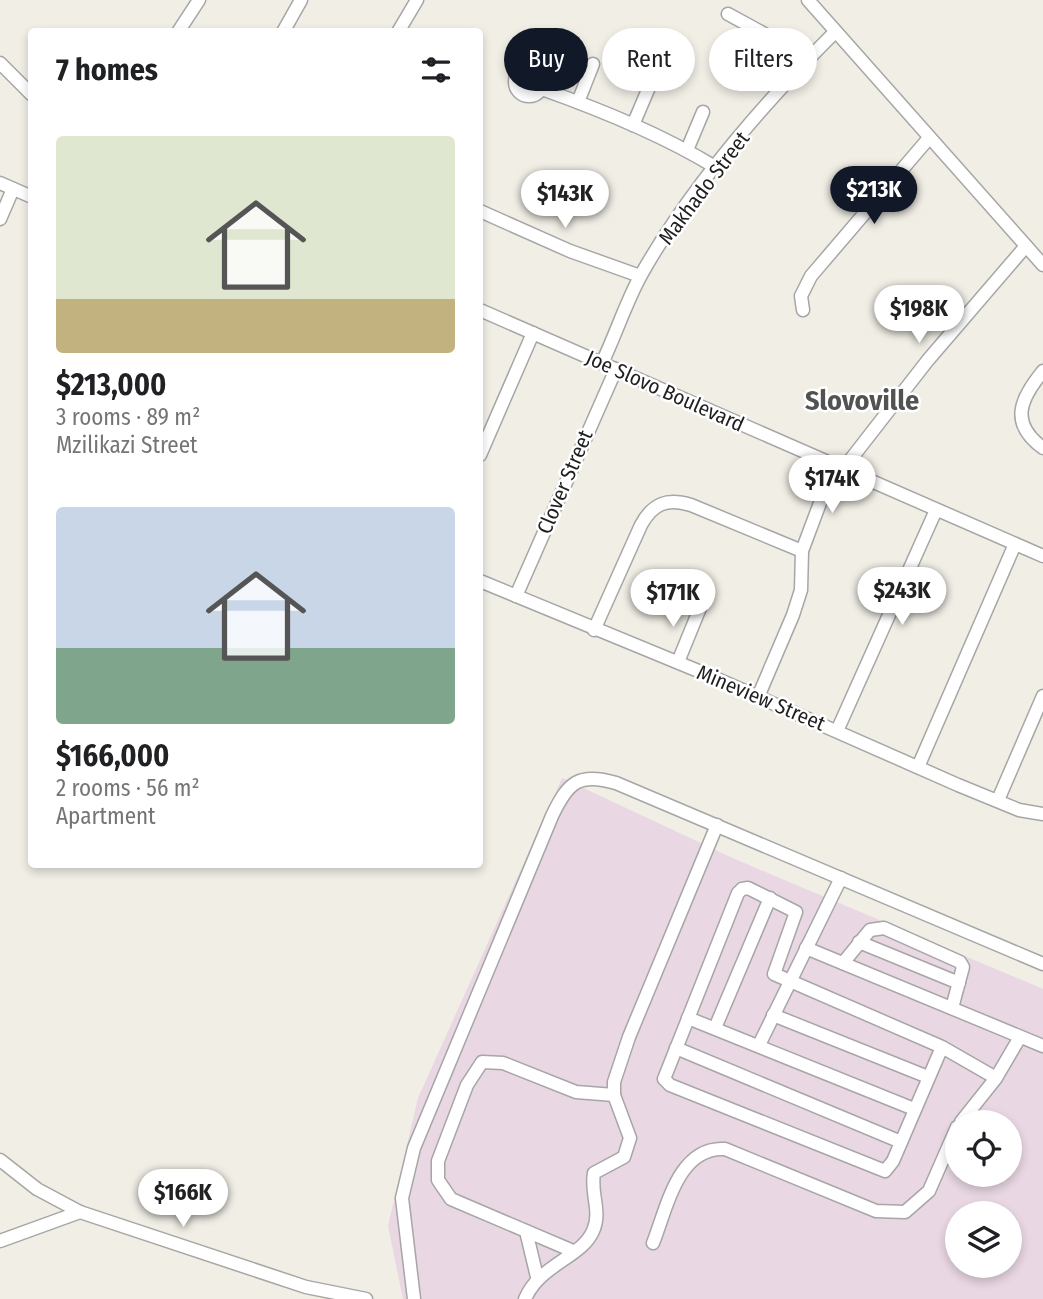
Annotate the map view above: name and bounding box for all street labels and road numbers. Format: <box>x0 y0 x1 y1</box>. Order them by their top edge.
street label: Makhado Street <box>653 126 755 250</box>
street label: Joe Slovo Boulevard <box>582 344 748 438</box>
street label: Clover Street <box>531 426 599 538</box>
street label: Mineview Street <box>693 659 829 737</box>

